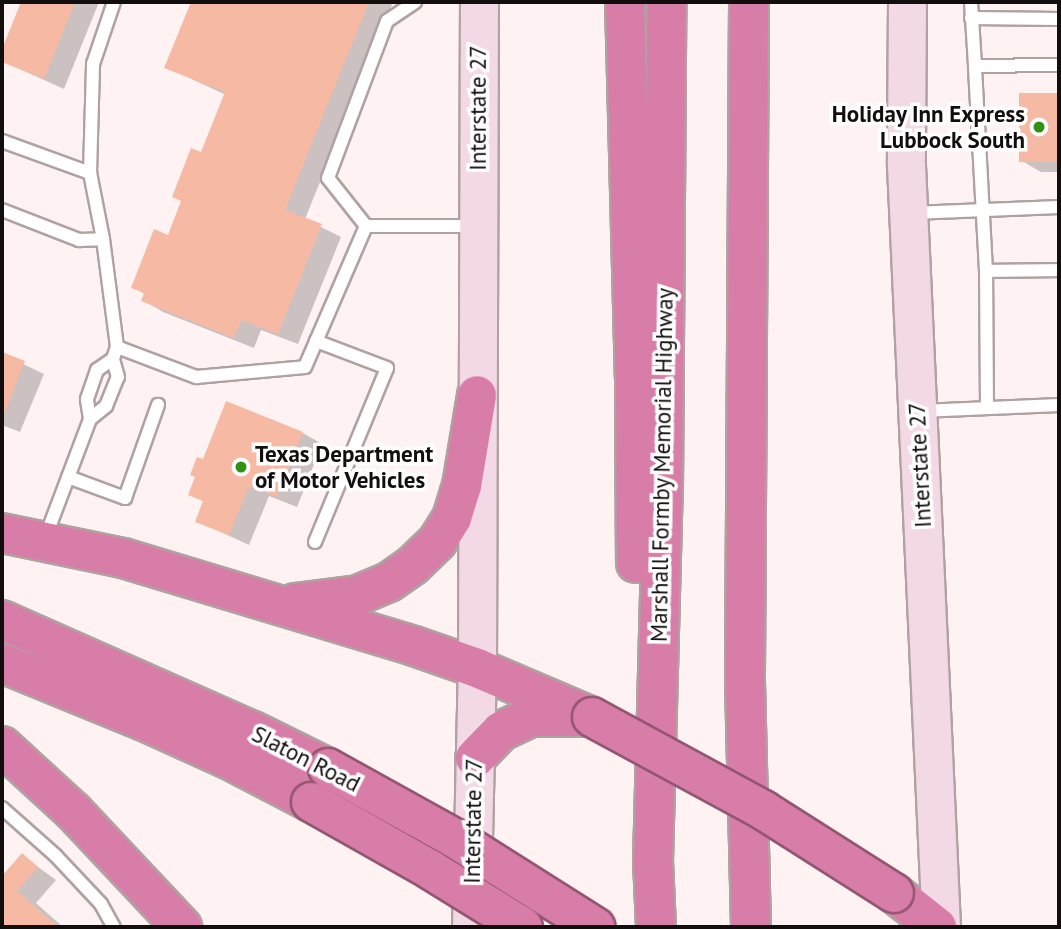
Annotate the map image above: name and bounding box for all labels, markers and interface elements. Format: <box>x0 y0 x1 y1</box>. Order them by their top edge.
street label: Interstate 27 <box>464 45 492 171</box>
place label: Holiday Inn Express Lubbock South <box>831 100 1025 154</box>
marker: Holiday Inn Express Lubbock South <box>1031 119 1047 135</box>
street label: Marshall Formby Memorial Highway <box>645 287 679 643</box>
street label: Interstate 27 <box>903 402 937 528</box>
place label: Texas Department of Motor Vehicles <box>255 440 433 494</box>
marker: Texas Department of Motor Vehicles <box>233 459 249 475</box>
street label: Slaton Road <box>247 720 365 798</box>
street label: Interstate 27 <box>458 758 488 884</box>

